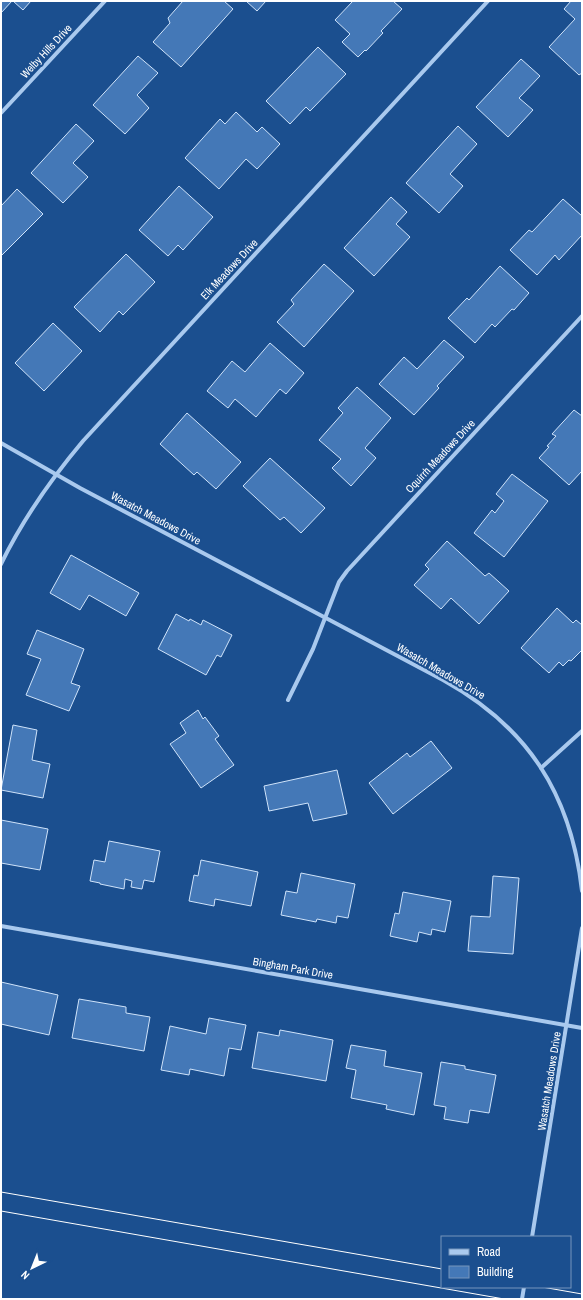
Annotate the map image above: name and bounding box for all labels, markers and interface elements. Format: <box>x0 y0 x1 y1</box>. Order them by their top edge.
street label: Welby Hills Drive <box>17 21 75 81</box>
street label: Elk Meadows Drive <box>197 236 261 302</box>
street label: Oquirrh Meadows Drive <box>402 416 478 496</box>
street label: Wasatch Meadows Drive <box>109 488 203 548</box>
street label: Wasatch Meadows Drive <box>394 640 488 702</box>
street label: Bingham Park Drive <box>252 954 334 982</box>
street label: Wasatch Meadows Drive <box>534 1031 564 1131</box>
legend <box>441 1236 571 1288</box>
text: Road <box>477 1244 501 1260</box>
north arrow <box>12 1248 52 1288</box>
text: Building <box>477 1264 514 1280</box>
text: N <box>18 1268 32 1283</box>

